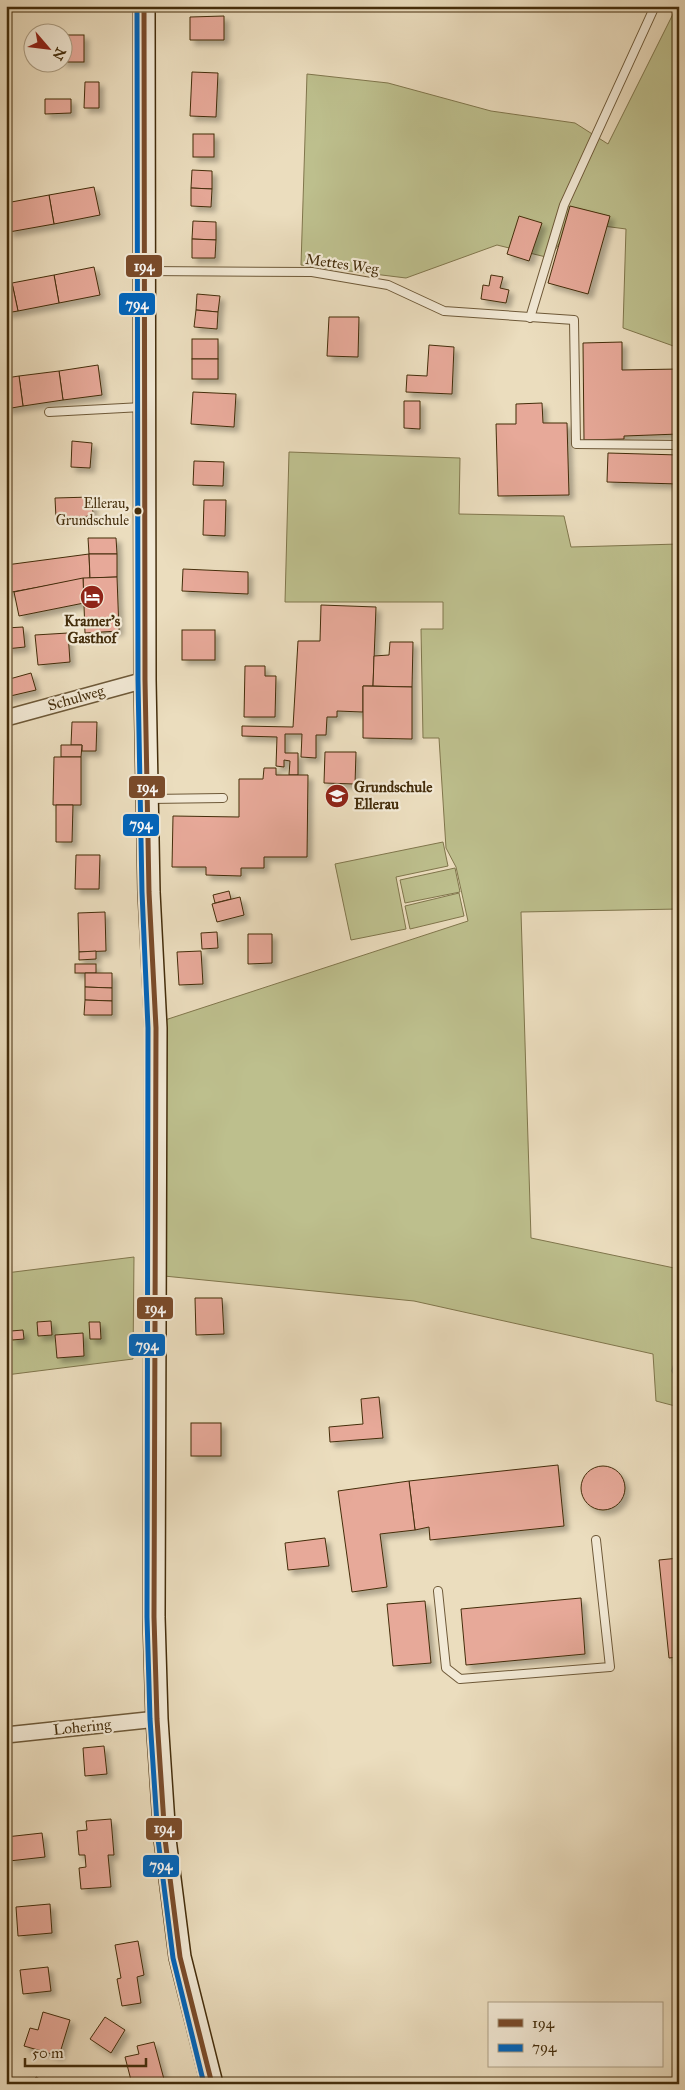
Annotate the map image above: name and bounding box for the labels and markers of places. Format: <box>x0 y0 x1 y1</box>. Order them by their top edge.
place label: Ellerau, Grundschule <box>56 495 129 529</box>
marker: Ellerau, Grundschule <box>133 506 143 516</box>
hotel icon: Kramer's Gasthof <box>79 584 105 610</box>
place label: Kramer's Gasthof <box>64 612 121 647</box>
place label: Grundschule Ellerau <box>354 778 433 813</box>
school or university icon: Grundschule Ellerau <box>324 783 350 809</box>

